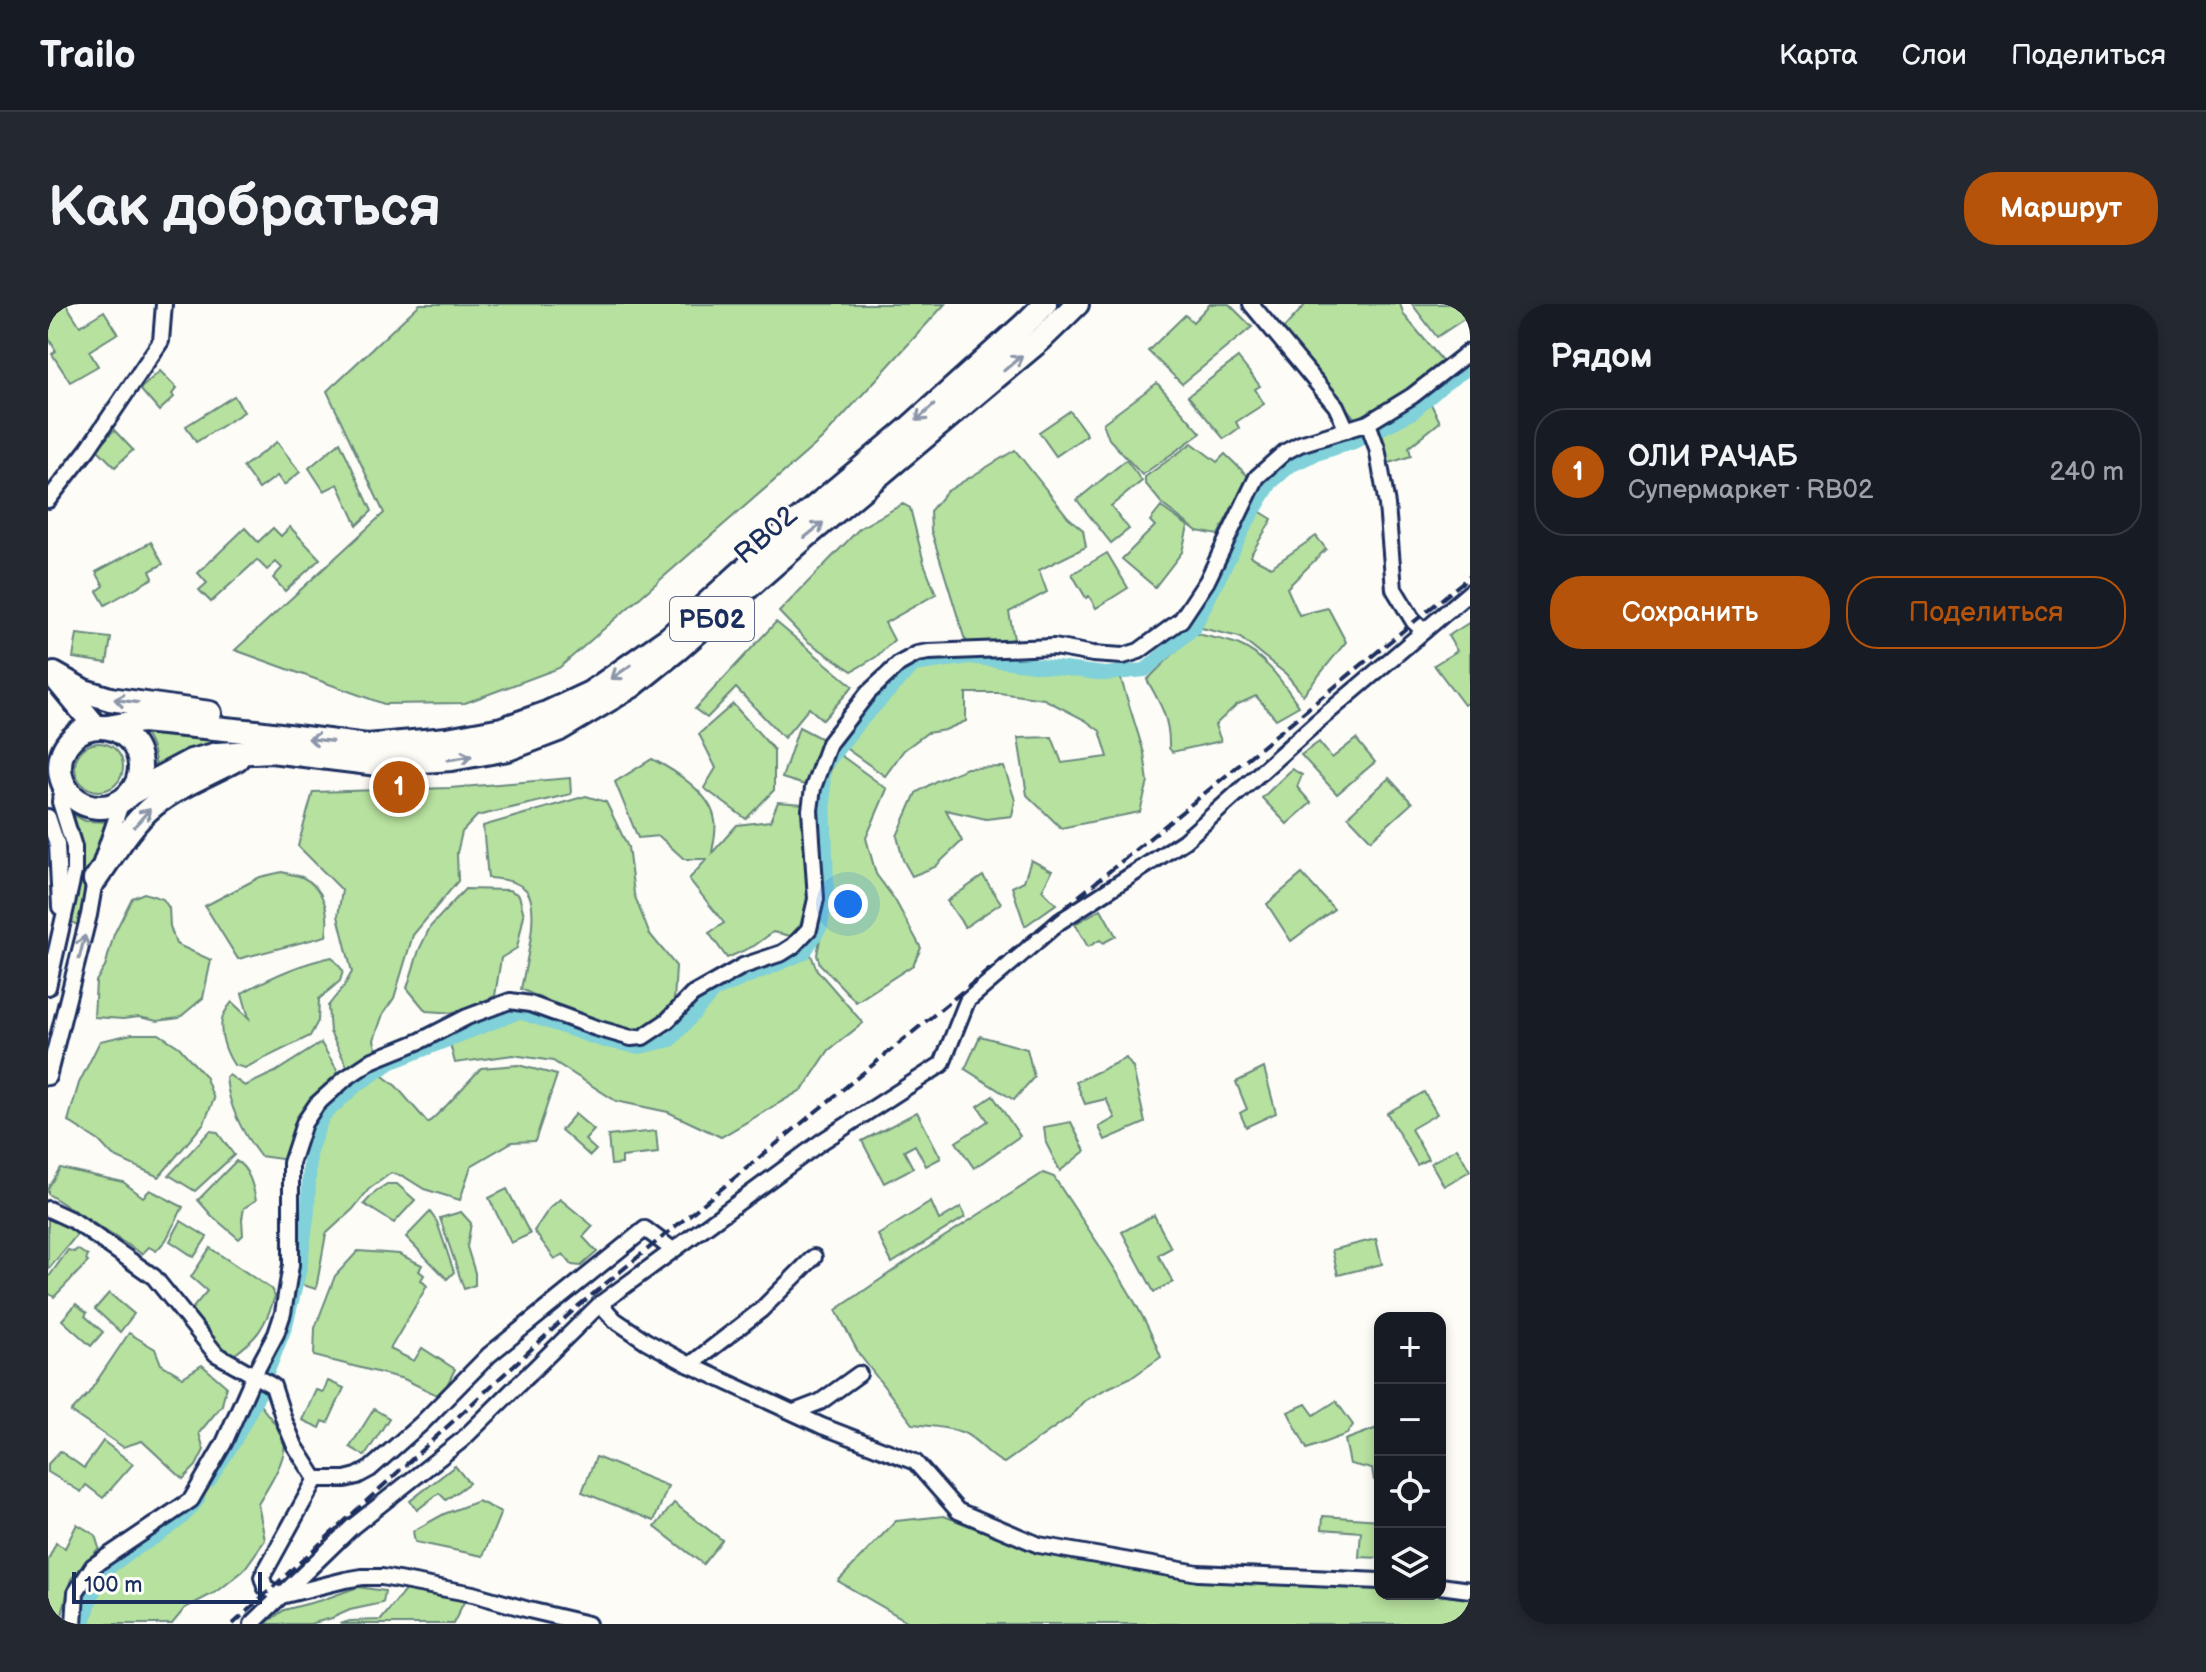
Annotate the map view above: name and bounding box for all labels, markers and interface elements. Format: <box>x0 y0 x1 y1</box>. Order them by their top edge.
text: Trailo <box>40 33 136 78</box>
text: Карта <box>1779 39 1858 72</box>
text: Слои <box>1902 39 1967 72</box>
text: Поделиться <box>2011 39 2166 72</box>
button: Маршрут <box>1964 172 2158 245</box>
text: Как добраться <box>48 175 441 242</box>
text: Рядом <box>1550 336 1652 377</box>
one-way arrow <box>1003 354 1023 372</box>
one-way arrow <box>916 404 936 422</box>
text: ОЛИ РАЧАБ <box>1628 439 1798 475</box>
text: 1 <box>1573 457 1583 488</box>
text: 240 m <box>2049 457 2124 488</box>
text: Супермаркет · RB02 <box>1628 475 1873 506</box>
street label: RB02 <box>728 499 804 571</box>
one-way arrow <box>804 521 824 539</box>
button: Сохранить <box>1550 576 1830 649</box>
button: Поделиться <box>1846 576 2126 649</box>
road number: РБ02 <box>670 597 754 641</box>
one-way arrow <box>610 664 632 680</box>
one-way arrow <box>114 693 140 708</box>
one-way arrow <box>308 732 333 747</box>
one-way arrow <box>447 749 472 764</box>
pin: 1 <box>373 757 425 817</box>
one-way arrow <box>133 808 151 828</box>
your location <box>828 884 868 924</box>
one-way arrow <box>75 935 90 961</box>
map controls <box>1374 1312 1446 1600</box>
button: + <box>1374 1312 1446 1384</box>
button: − <box>1374 1384 1446 1456</box>
button: locate <box>1374 1456 1446 1528</box>
button: layers <box>1374 1528 1446 1600</box>
scale bar <box>72 1568 262 1604</box>
text: 100 m <box>84 1572 143 1599</box>

